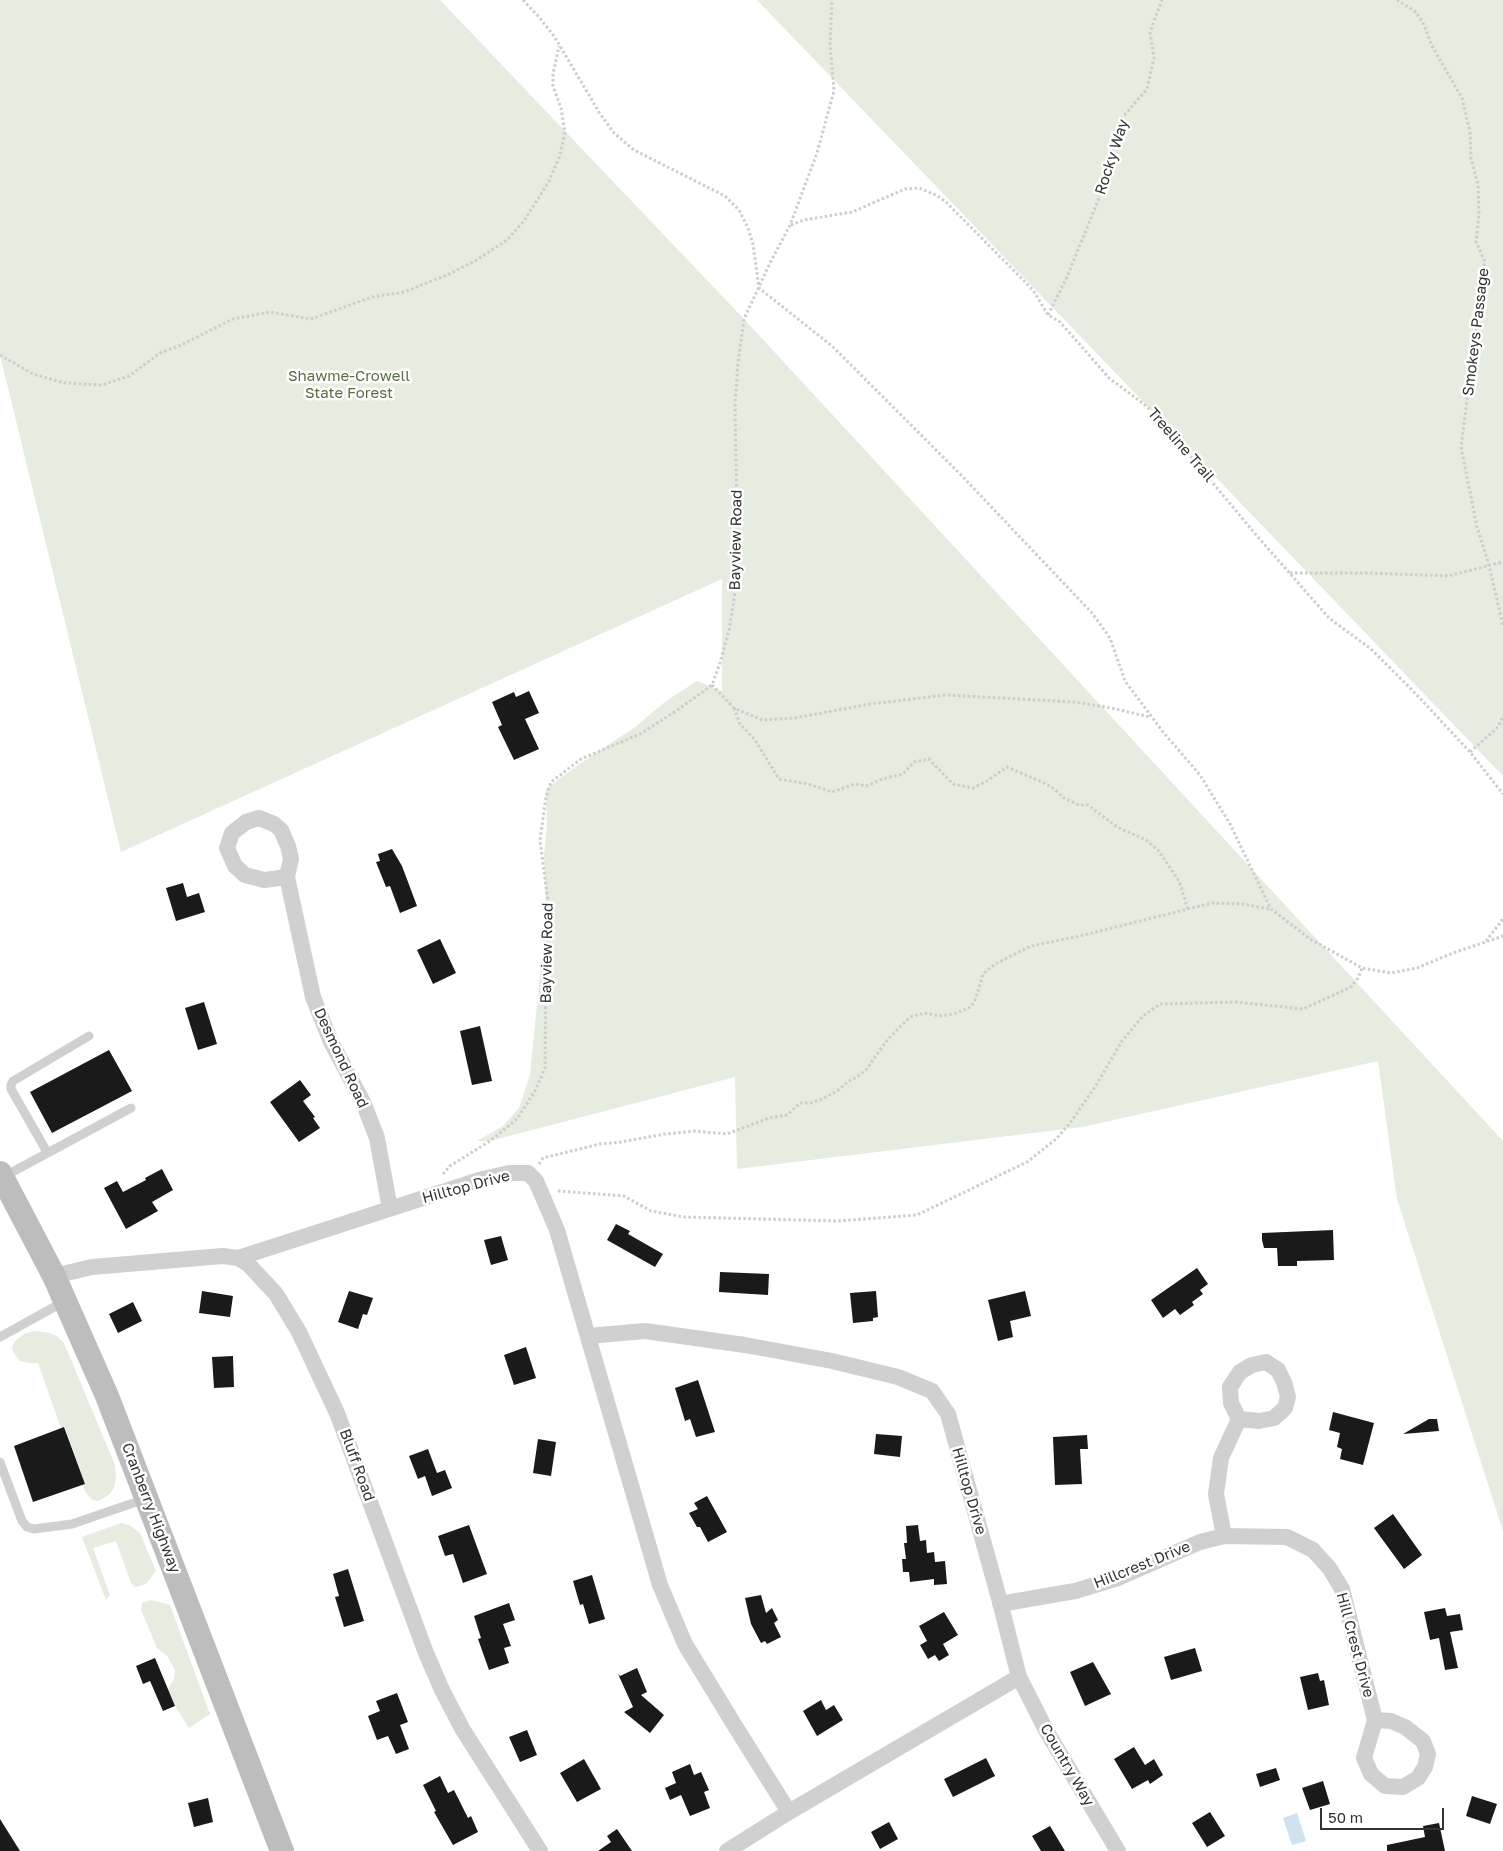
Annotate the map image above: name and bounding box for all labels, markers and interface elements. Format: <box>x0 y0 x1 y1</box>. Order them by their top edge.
street label: Rocky Way <box>1091 117 1133 197</box>
street label: Smokeys Passage <box>1459 267 1493 397</box>
park label: Shawme-Crowell State Forest <box>288 367 410 402</box>
street label: Treeline Trail <box>1144 404 1218 486</box>
street label: Bayview Road <box>726 490 746 590</box>
street label: Bayview Road <box>537 903 557 1003</box>
street label: Desmond Road <box>310 1005 372 1111</box>
street label: Hilltop Drive <box>420 1167 512 1207</box>
street label: Bluff Road <box>336 1426 378 1504</box>
street label: Cranberry Highway <box>118 1440 184 1576</box>
street label: Hilltop Drive <box>948 1445 990 1537</box>
street label: Hillcrest Drive <box>1091 1537 1193 1593</box>
street label: Hill Crest Drive <box>1332 1590 1378 1700</box>
street label: Country Way <box>1036 1721 1098 1809</box>
scale bar <box>1323 1798 1447 1830</box>
text: 50 m <box>1328 1808 1363 1826</box>

